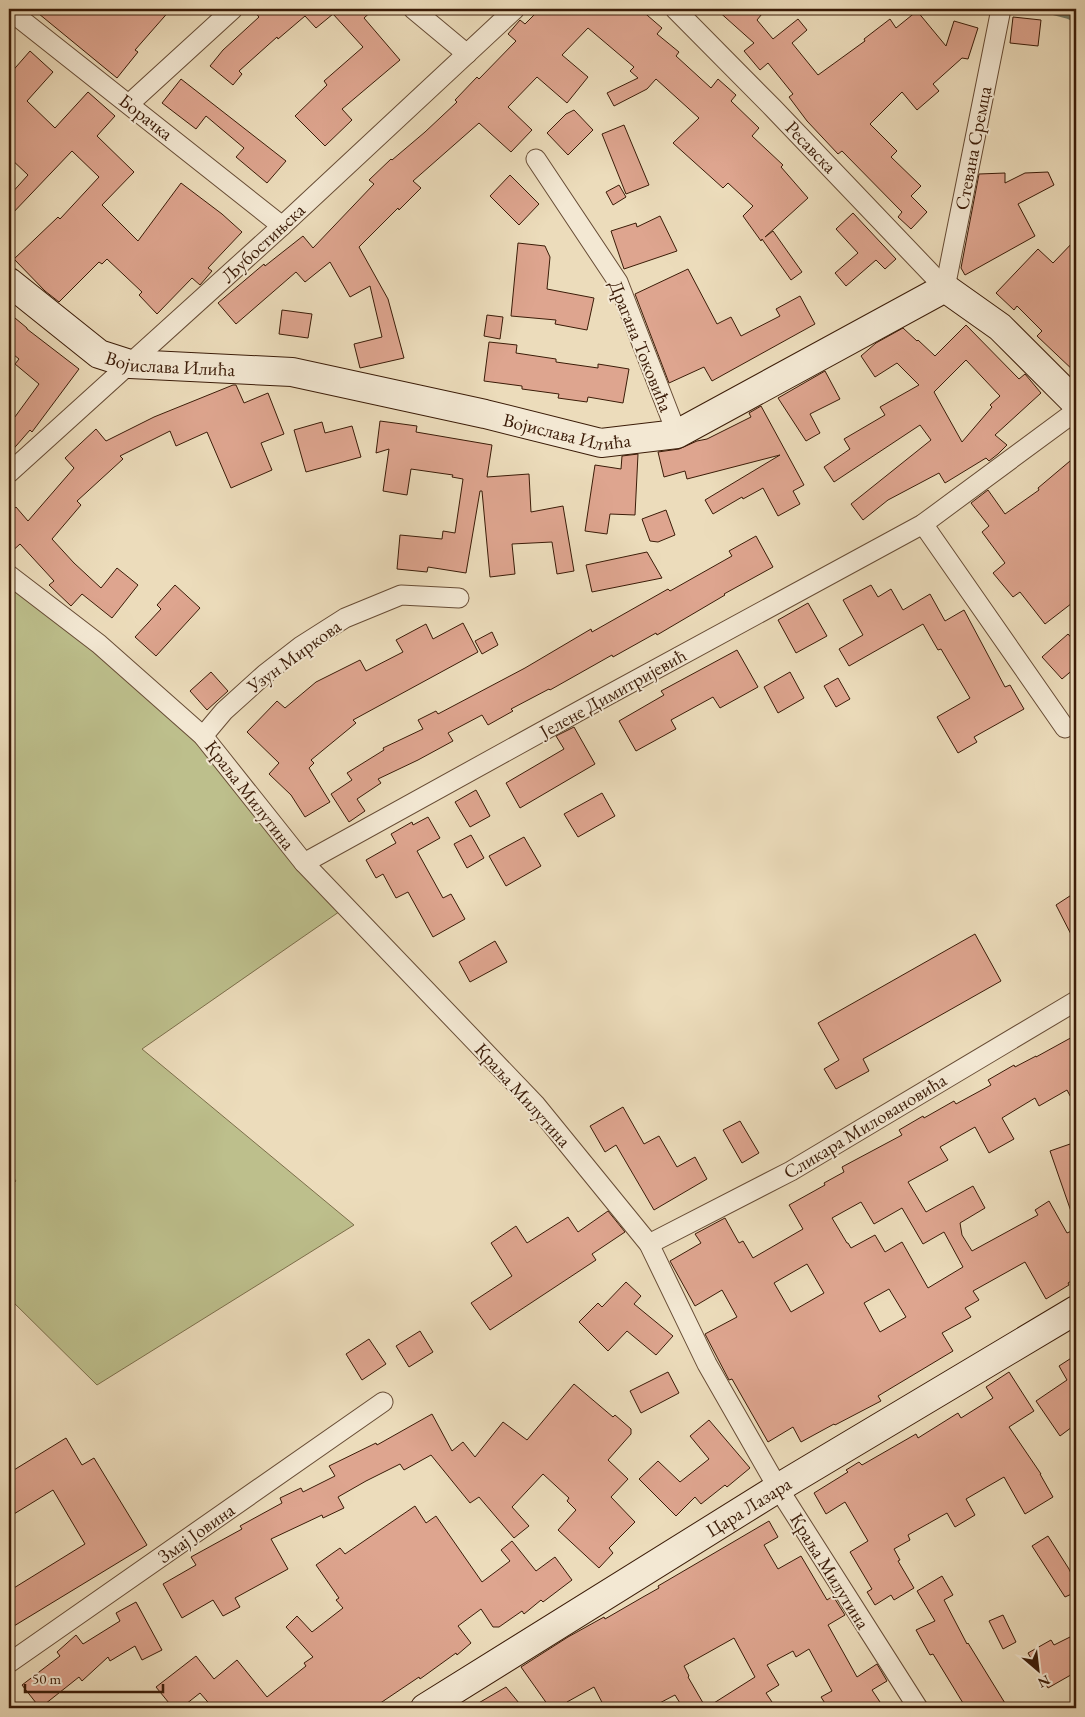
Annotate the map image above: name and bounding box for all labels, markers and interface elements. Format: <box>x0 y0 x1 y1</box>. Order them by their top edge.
street label: Стевана Сремца <box>949 84 997 212</box>
street label: Борачка <box>114 88 179 146</box>
street label: Ресавска <box>780 115 842 179</box>
street label: Љубостињска <box>216 197 311 288</box>
street label: Драгана Токовића <box>603 276 679 416</box>
street label: Војислава Илића <box>102 344 236 382</box>
street label: Војислава Илића <box>501 407 633 456</box>
street label: Узун Миркова <box>241 613 346 699</box>
street label: Јелене Димитријевић <box>533 642 691 745</box>
street label: Краља Милутина <box>199 735 301 855</box>
street label: Краља Милутина <box>469 1037 577 1153</box>
street label: Сликара Миловановића <box>779 1067 952 1185</box>
street label: Цара Лазара <box>701 1470 796 1543</box>
street label: Змај Јовина <box>153 1497 240 1569</box>
street label: Краља Милутина <box>784 1508 876 1634</box>
north arrow <box>1012 1644 1062 1694</box>
scale bar <box>25 1662 162 1694</box>
text: 50 m <box>32 1669 61 1688</box>
text: N <box>1034 1671 1053 1692</box>

